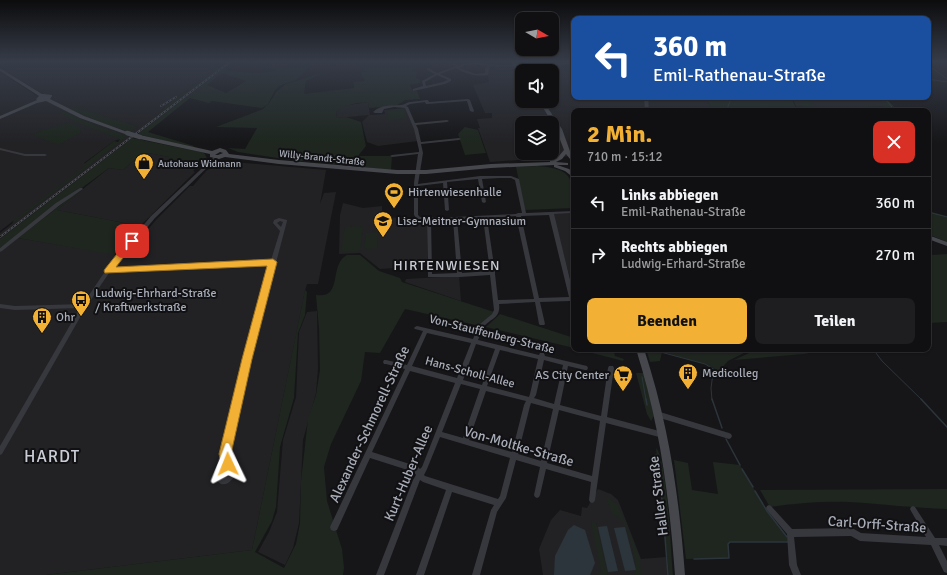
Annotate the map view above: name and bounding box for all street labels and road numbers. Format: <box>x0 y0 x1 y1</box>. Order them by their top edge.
street label: Willy-Brandt-Straße <box>278 148 365 168</box>
street label: Von-Stauffenberg-Straße <box>428 312 556 357</box>
street label: Alexander-Schmorell-Straße <box>326 343 413 505</box>
street label: Hans-Scholl-Allee <box>423 353 516 392</box>
street label: Kurt-Huber-Allee <box>381 423 436 524</box>
street label: Von-Moltke-Straße <box>462 423 576 470</box>
street label: Haller Straße <box>645 455 672 537</box>
street label: Carl-Orff-Straße <box>827 513 927 536</box>

